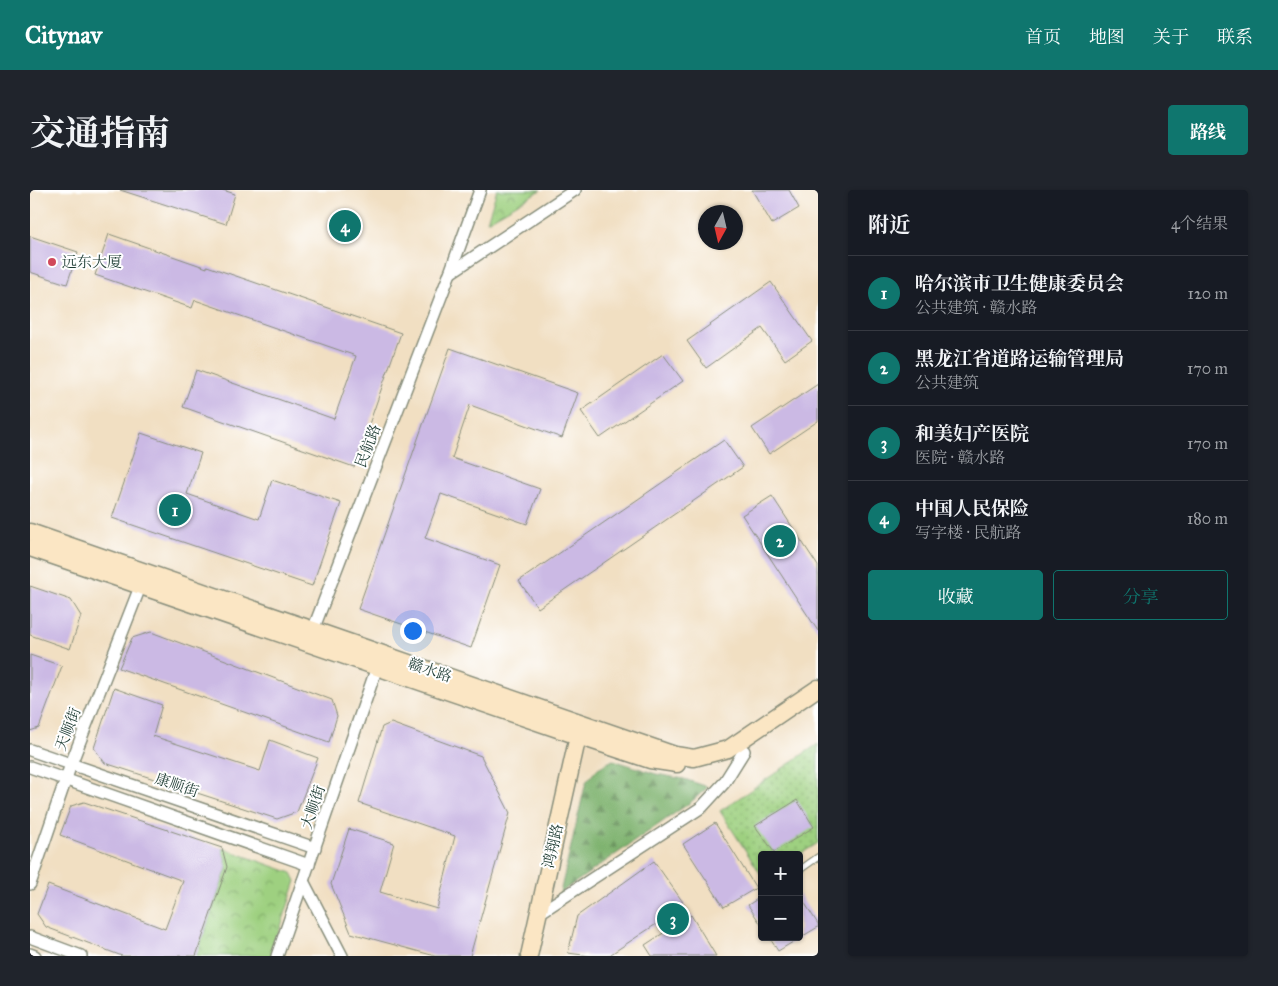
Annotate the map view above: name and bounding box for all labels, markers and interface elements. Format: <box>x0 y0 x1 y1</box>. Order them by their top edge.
text: Citynav <box>25 20 102 50</box>
text: 首页 <box>1025 26 1061 48</box>
text: 地图 <box>1089 26 1125 48</box>
text: 关于 <box>1153 26 1189 48</box>
text: 联系 <box>1217 26 1253 48</box>
button: 路线 <box>1168 105 1248 155</box>
text: 交通指南 <box>30 112 170 155</box>
north arrow <box>698 205 743 250</box>
pin: 4 <box>329 207 361 245</box>
text: 附近 <box>868 212 910 238</box>
text: 4个结果 <box>1171 214 1228 233</box>
place label: 远东大厦 <box>62 253 122 271</box>
marker: 远东大厦 <box>46 256 58 268</box>
text: 哈尔滨市卫生健康委员会 <box>915 272 1124 295</box>
text: 1 <box>881 284 887 303</box>
text: 120 m <box>1188 284 1228 303</box>
text: 公共建筑 · 赣水路 <box>915 298 1037 317</box>
text: 黑龙江省道路运输管理局 <box>915 347 1124 370</box>
text: 2 <box>880 359 888 378</box>
text: 170 m <box>1187 359 1228 378</box>
text: 公共建筑 <box>915 373 979 392</box>
street label: 民航路 <box>352 422 384 470</box>
text: 和美妇产医院 <box>915 422 1029 445</box>
text: 3 <box>881 434 887 453</box>
text: 170 m <box>1187 434 1228 453</box>
text: 医院 · 赣水路 <box>915 448 1005 467</box>
pin: 1 <box>159 491 191 529</box>
text: 中国人民保险 <box>915 497 1029 520</box>
text: 4 <box>880 509 888 528</box>
text: 180 m <box>1187 509 1228 528</box>
pin: 2 <box>764 522 796 560</box>
text: 写字楼 · 民航路 <box>915 523 1021 542</box>
button: 收藏 <box>868 570 1043 620</box>
button: 分享 <box>1053 570 1228 620</box>
your location <box>400 618 426 644</box>
street label: 赣水路 <box>406 654 454 686</box>
street label: 天顺街 <box>52 705 84 753</box>
street label: 康顺街 <box>153 769 201 801</box>
street label: 大顺街 <box>297 783 329 831</box>
street label: 鸿翔路 <box>539 822 567 870</box>
map controls <box>758 851 803 941</box>
button: + <box>758 851 803 896</box>
button: − <box>758 896 803 941</box>
pin: 3 <box>657 900 689 938</box>

